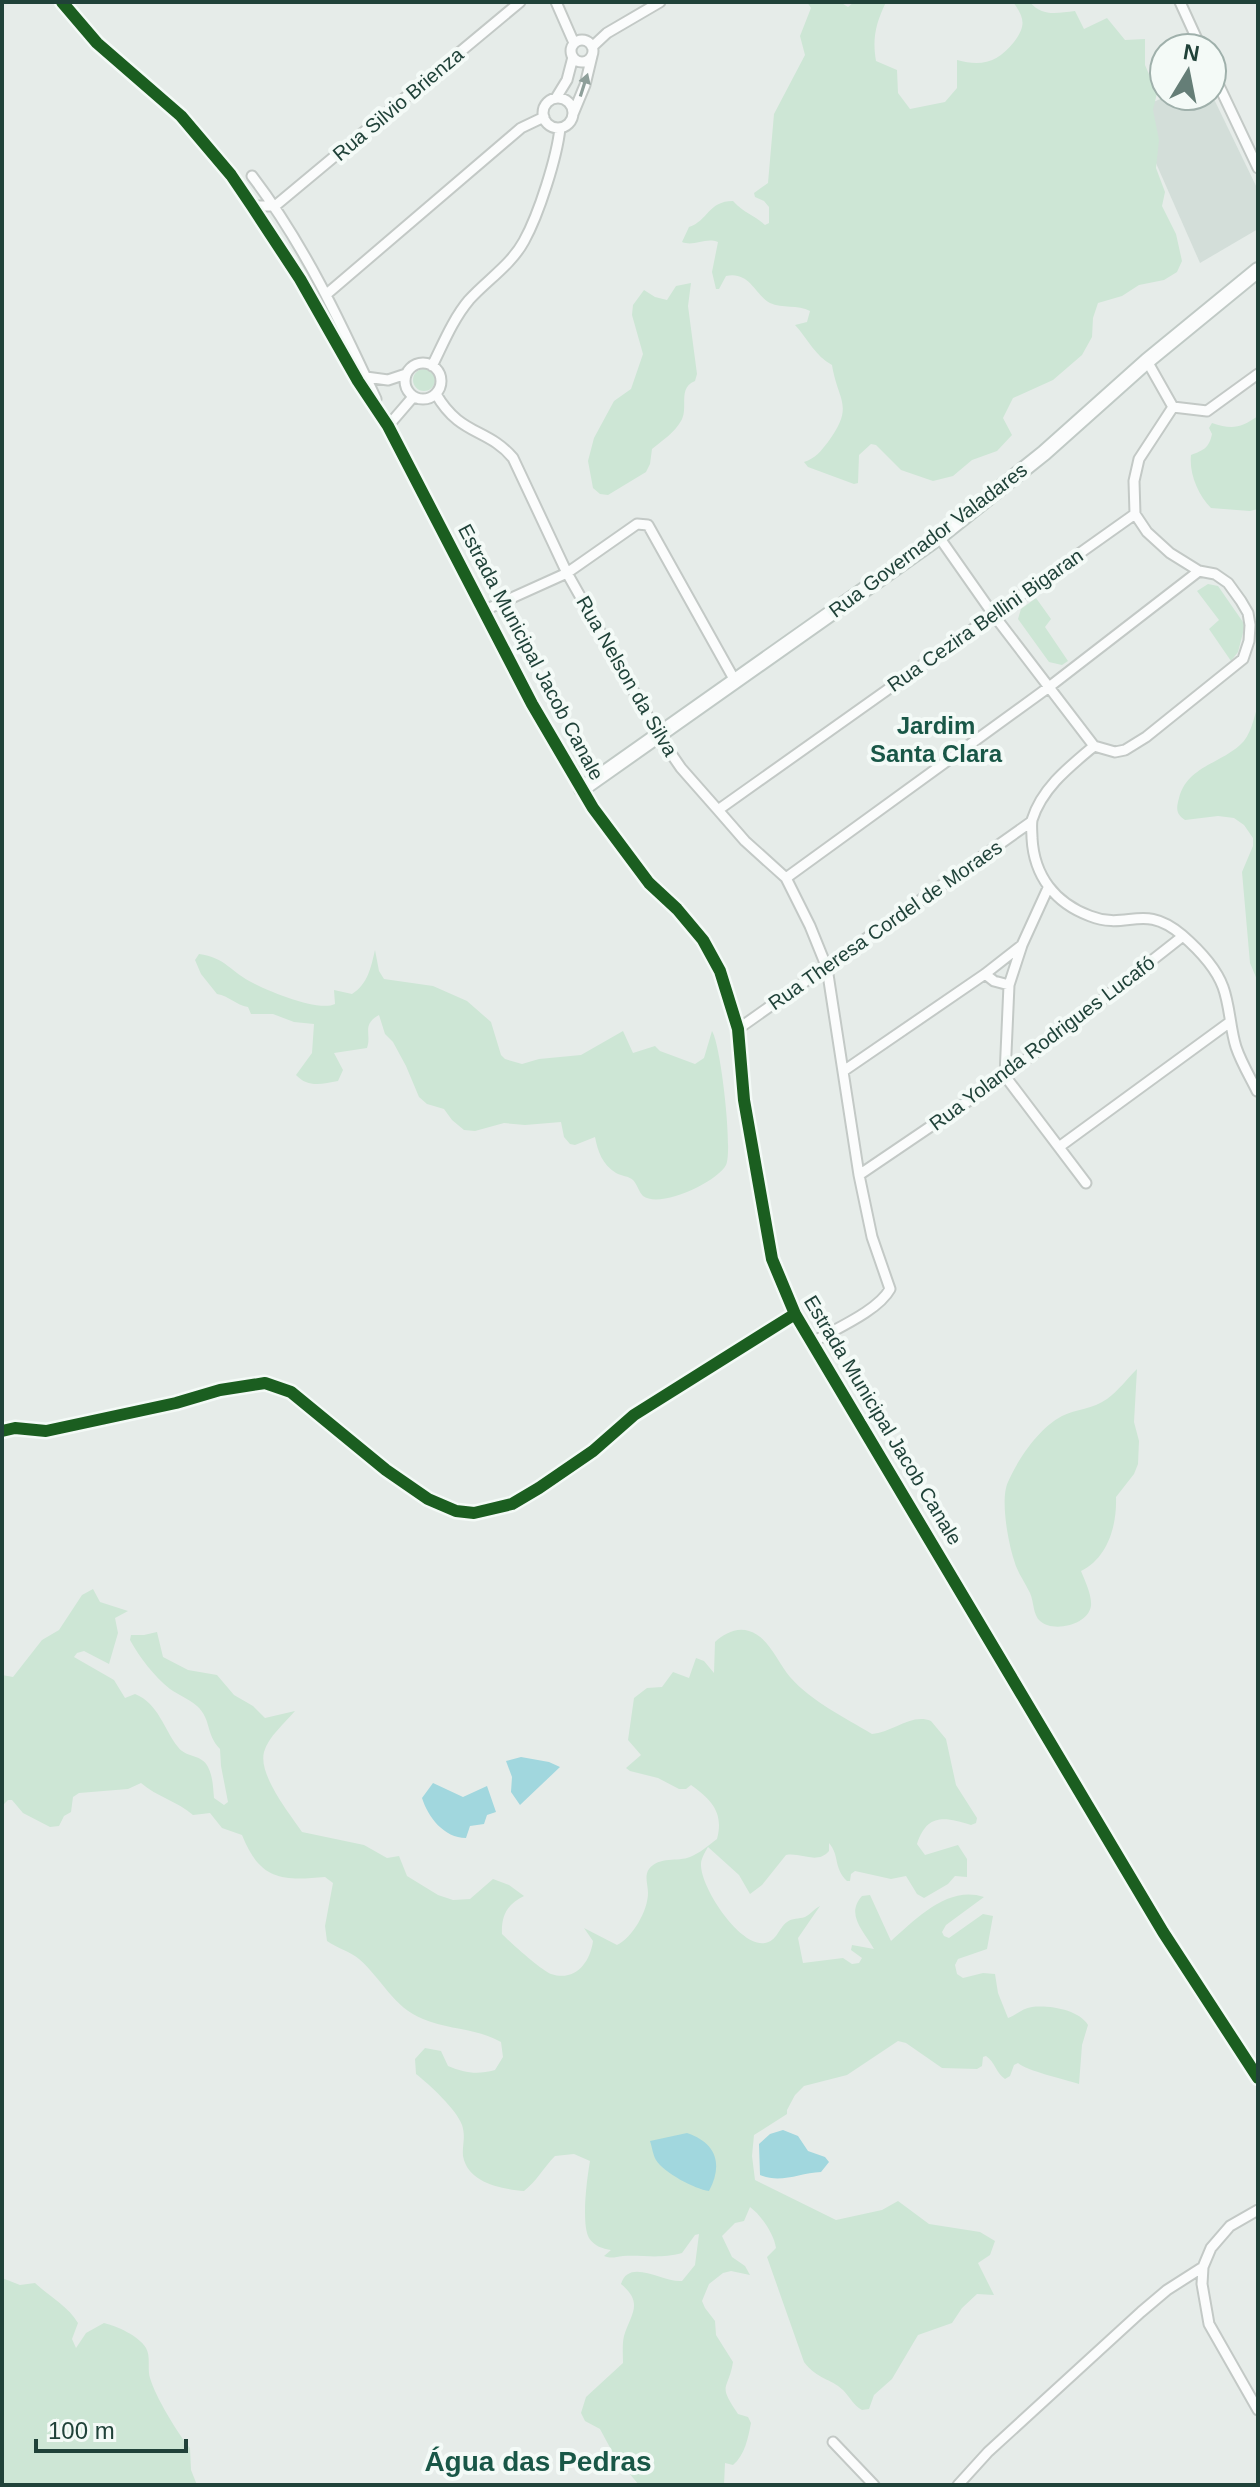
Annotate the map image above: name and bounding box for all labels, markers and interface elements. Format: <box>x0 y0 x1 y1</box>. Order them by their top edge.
north arrow <box>1148 32 1228 112</box>
text: N <box>1181 39 1201 66</box>
street label: Rua Silvio Brienza <box>328 42 468 165</box>
one-way arrow <box>578 72 590 96</box>
street label: Rua Governador Valadares <box>825 458 1031 622</box>
street label: Estrada Municipal Jacob Canale <box>454 520 608 784</box>
street label: Rua Cezira Bellini Bigaran <box>883 544 1087 696</box>
street label: Rua Nelson da Silva <box>572 592 682 761</box>
district label: Jardim Santa Clara <box>870 712 1003 767</box>
street label: Rua Theresa Cordel de Moraes <box>764 836 1006 1014</box>
street label: Rua Yolanda Rodrigues Lucafó <box>925 951 1159 1135</box>
street label: Estrada Municipal Jacob Canale <box>800 1291 966 1549</box>
scale bar <box>36 2403 186 2453</box>
text: 100 m <box>48 2417 115 2444</box>
district label: Água das Pedras <box>424 2446 652 2477</box>

